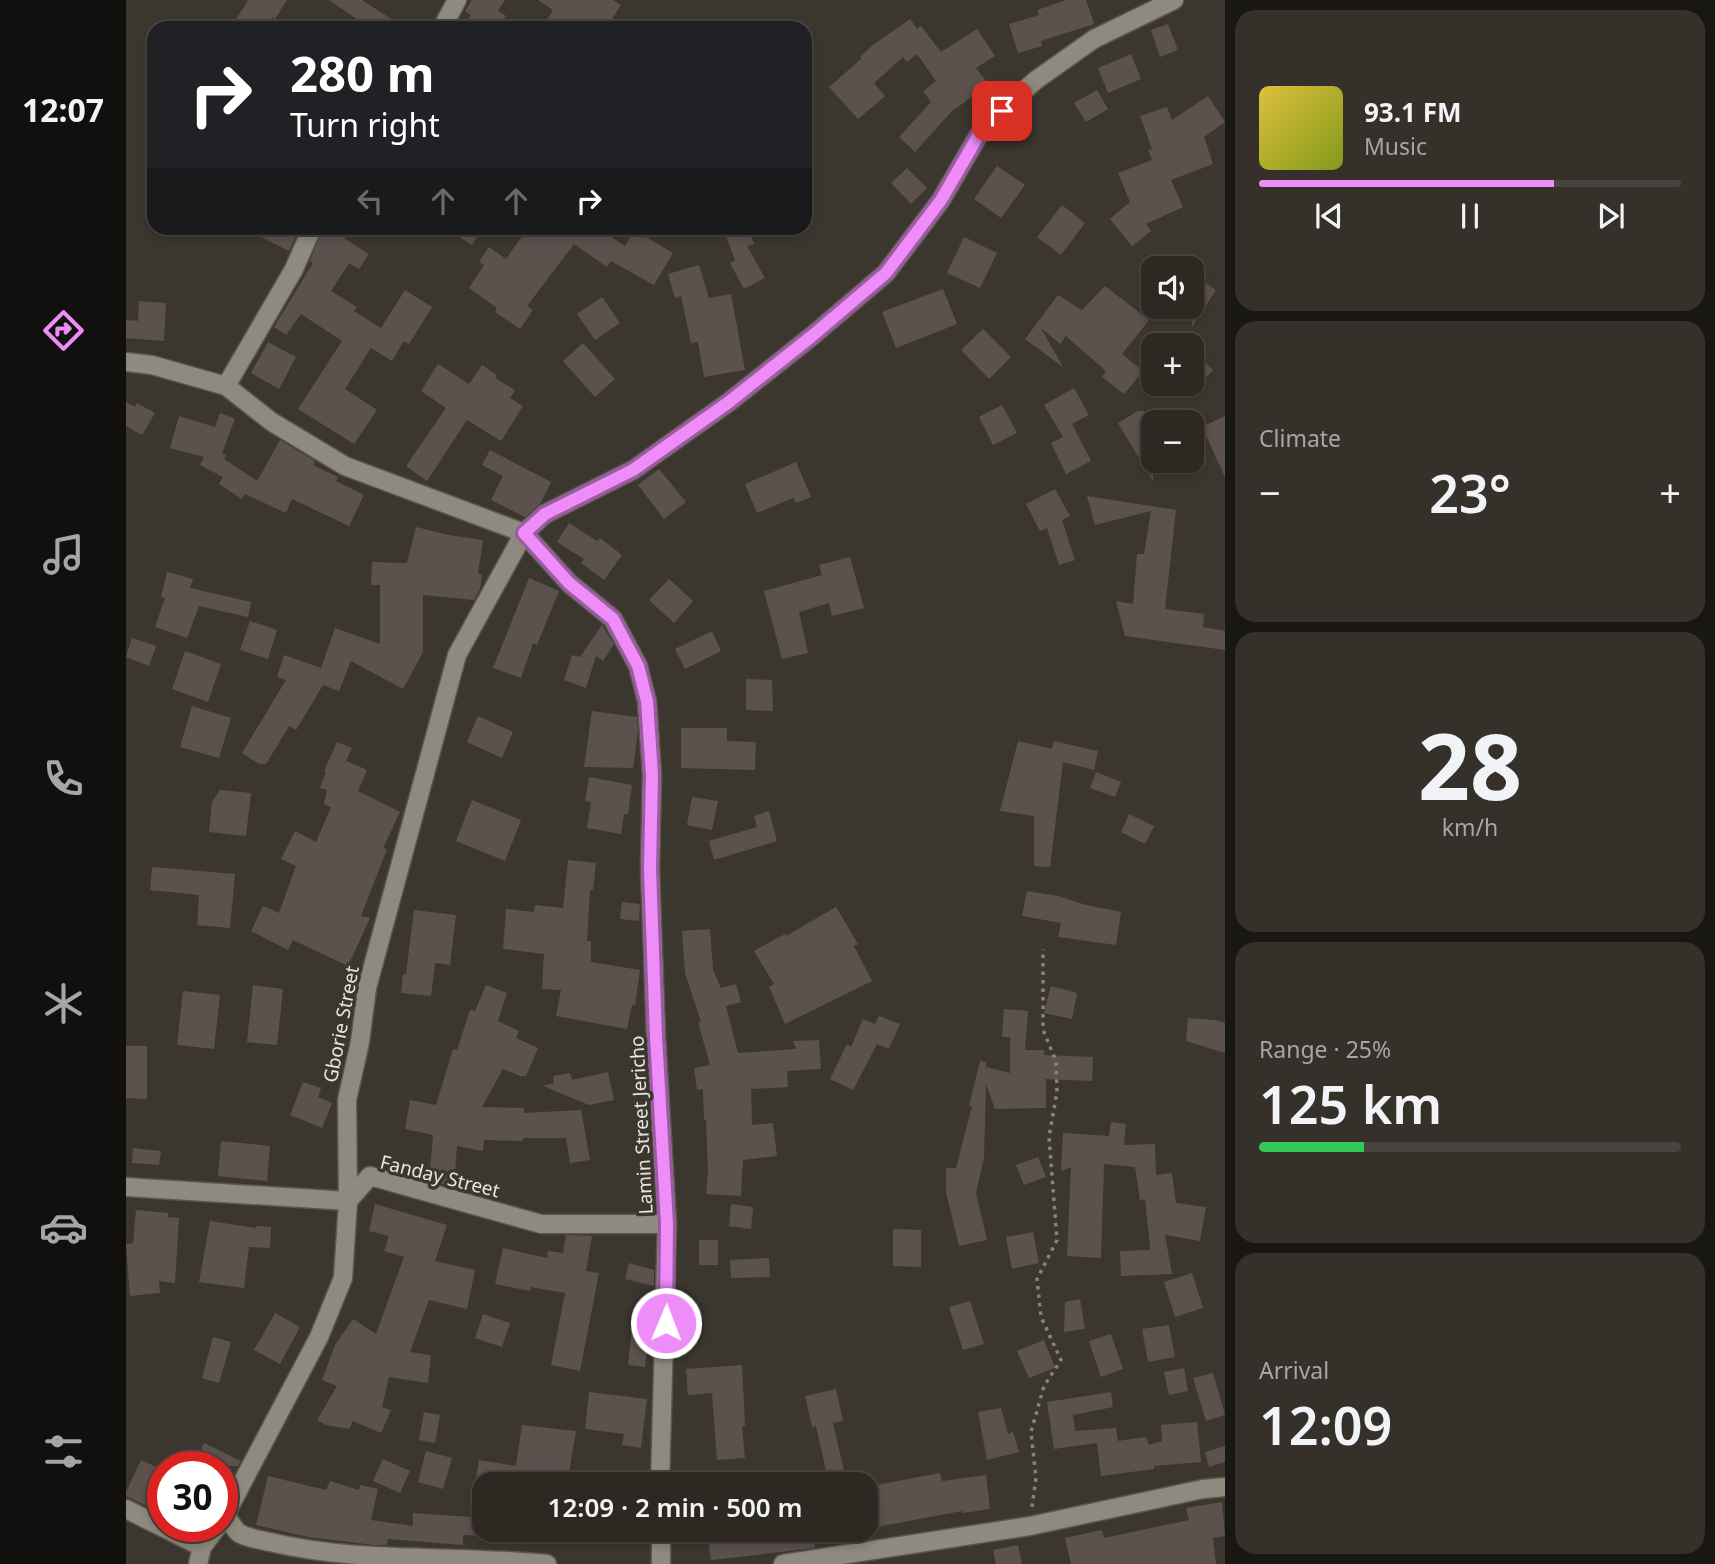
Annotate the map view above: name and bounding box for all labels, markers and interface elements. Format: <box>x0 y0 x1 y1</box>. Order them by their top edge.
text: 280 m <box>290 40 435 106</box>
icon: right <box>175 49 266 140</box>
pin <box>972 81 1032 141</box>
text: 12:07 <box>22 88 104 131</box>
icon: arrive <box>983 92 1021 130</box>
text: 93.1 FM <box>1364 94 1461 130</box>
text: Turn right <box>290 103 440 146</box>
text: Music <box>1364 130 1427 162</box>
icon: left <box>351 182 389 220</box>
icon: ahead <box>424 182 462 220</box>
icon: ahead <box>497 182 535 220</box>
icon: right <box>570 182 608 220</box>
icon: previous <box>1310 197 1348 235</box>
icon: pause <box>1451 197 1489 235</box>
icon: next <box>1592 197 1630 235</box>
map controls <box>1141 256 1204 473</box>
button: sound <box>1141 256 1204 319</box>
icon: directions <box>39 306 88 355</box>
button: + <box>1141 333 1204 396</box>
button: − <box>1141 410 1204 473</box>
text: Climate <box>1259 422 1341 454</box>
text: 23° <box>1429 457 1511 528</box>
text: − <box>1259 466 1281 518</box>
text: + <box>1659 466 1681 518</box>
icon: music <box>39 530 88 579</box>
text: 28 <box>1418 703 1522 827</box>
icon: phone <box>39 754 88 803</box>
text: km/h <box>1442 811 1498 843</box>
street label: Gborie Street <box>317 963 365 1085</box>
icon: climate <box>39 979 88 1028</box>
text: Range · 25% <box>1259 1033 1391 1065</box>
street label: Lamin Street Jericho <box>623 1035 659 1215</box>
text: 125 km <box>1259 1068 1442 1139</box>
street label: Fanday Street <box>378 1149 503 1203</box>
icon: car <box>39 1203 88 1252</box>
position arrow <box>629 1286 703 1360</box>
text: Arrival <box>1259 1354 1329 1386</box>
text: 12:09 <box>1259 1389 1392 1460</box>
icon: filters <box>39 1427 88 1476</box>
speed limit sign: 30 <box>147 1451 238 1542</box>
text: 12:09 · 2 min · 500 m <box>548 1489 802 1525</box>

